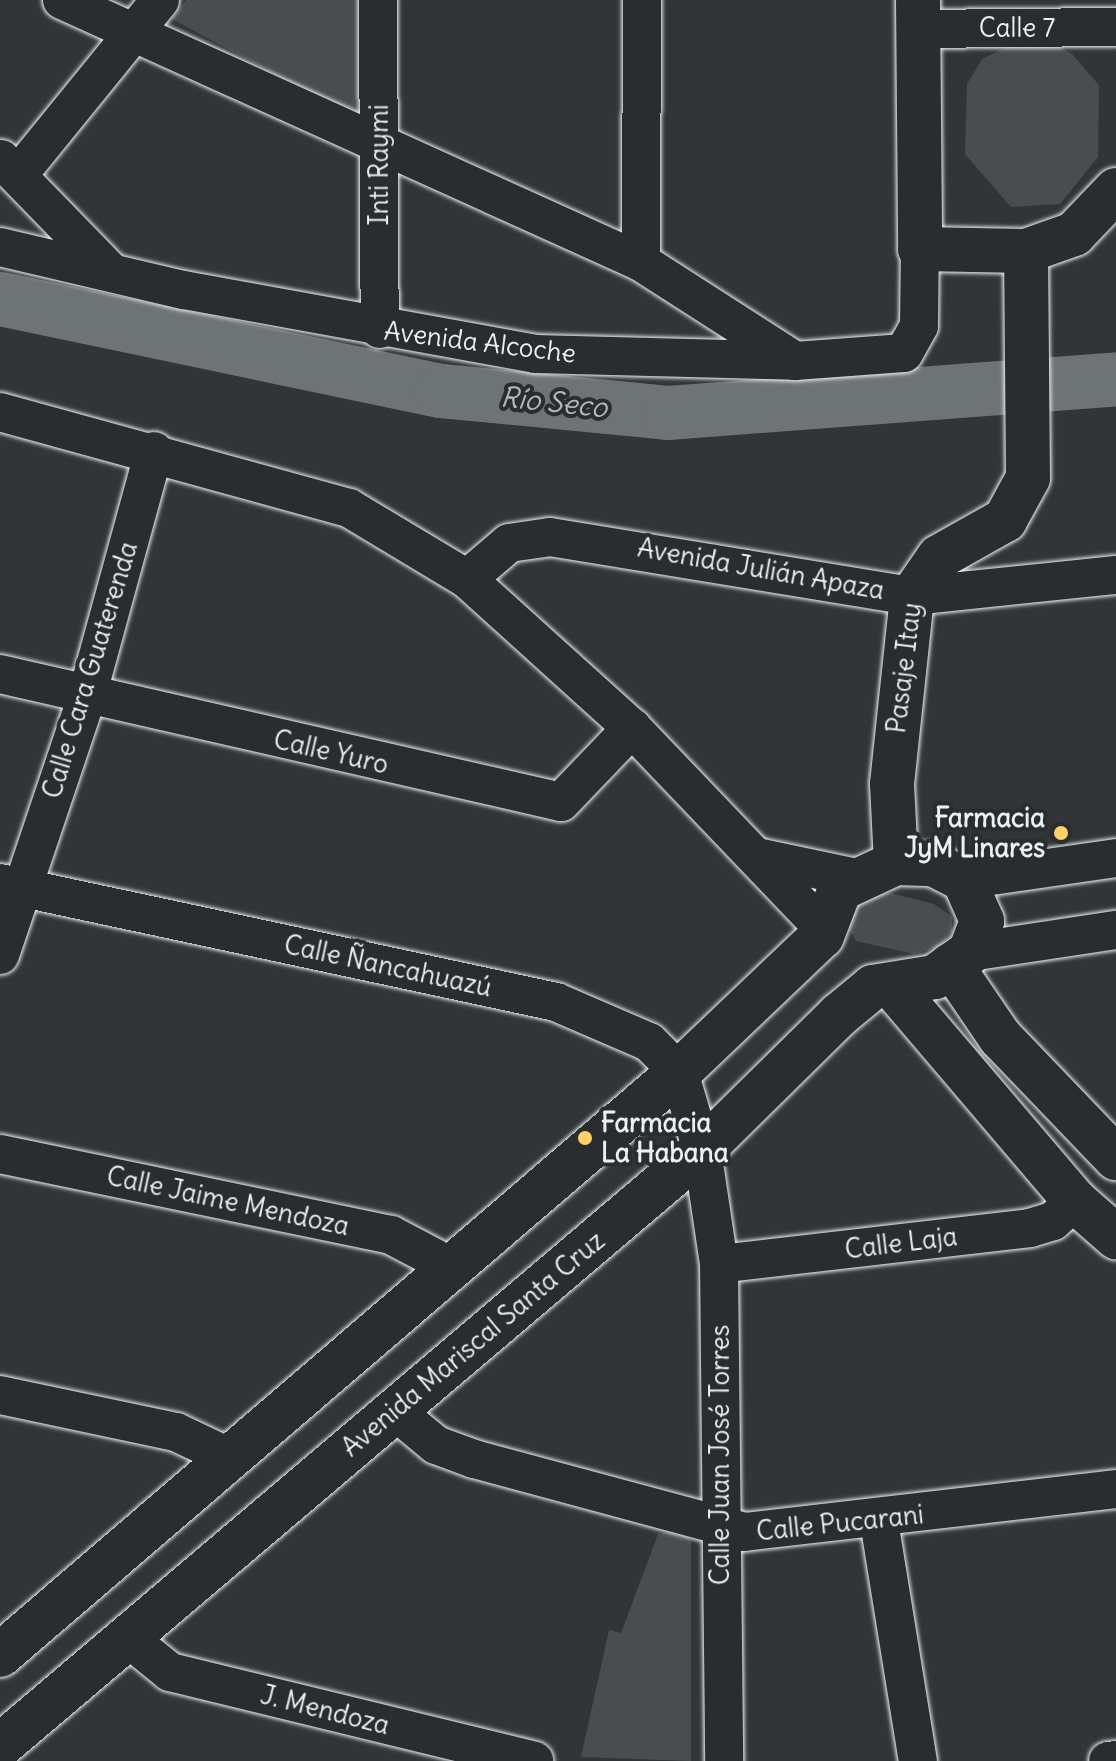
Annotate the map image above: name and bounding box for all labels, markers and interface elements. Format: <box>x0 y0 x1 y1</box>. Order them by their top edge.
street label: Calle 7 <box>979 12 1055 44</box>
street label: Inti Raymi <box>363 104 395 226</box>
street label: Avenida Alcoche <box>382 315 578 369</box>
water label: Río Seco <box>499 380 609 424</box>
street label: Avenida Julián Apaza <box>635 532 887 606</box>
street label: Calle Cara Guaterenda <box>36 538 144 802</box>
street label: Pasaje Itay <box>881 601 927 735</box>
street label: Calle Yuro <box>271 724 391 780</box>
place label: Farmacia JyM Linares <box>904 802 1045 864</box>
marker: Farmacia JyM Linares <box>1052 824 1070 842</box>
street label: Calle Ñancahuazú <box>281 929 495 1003</box>
place label: Farmacia La Habana <box>601 1107 729 1168</box>
marker: Farmacia La Habana <box>576 1129 594 1147</box>
street label: Calle Jaime Mendoza <box>104 1160 352 1242</box>
street label: Calle Laja <box>843 1221 959 1265</box>
street label: Avenida Mariscal Santa Cruz <box>335 1225 611 1463</box>
street label: Calle Juan José Torres <box>704 1325 736 1585</box>
street label: Calle Pucarani <box>755 1499 925 1547</box>
street label: J. Mendoza <box>257 1679 393 1741</box>

